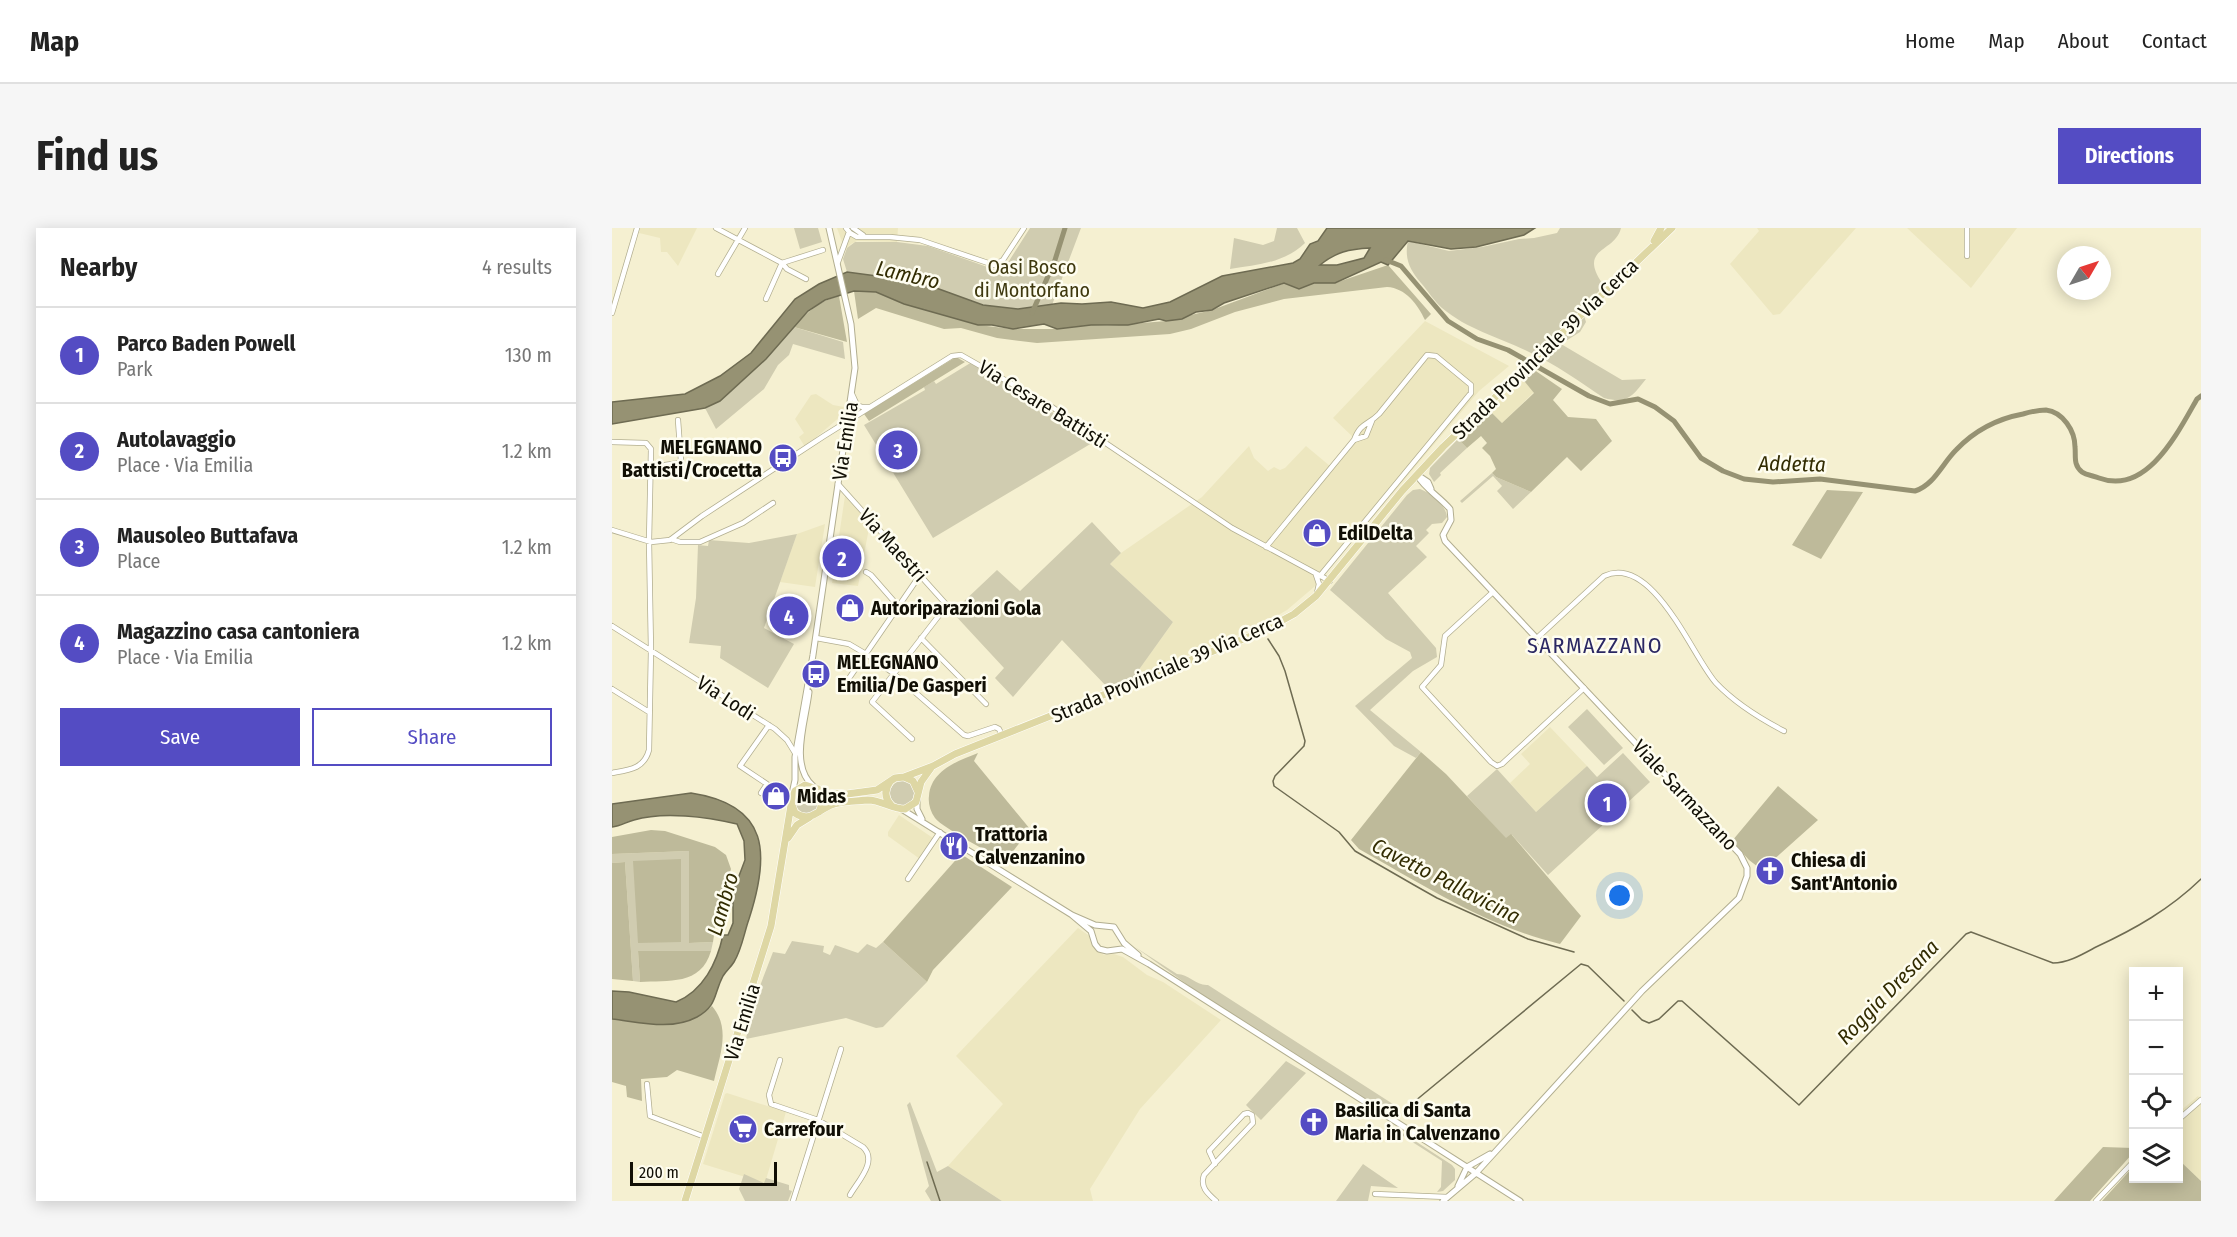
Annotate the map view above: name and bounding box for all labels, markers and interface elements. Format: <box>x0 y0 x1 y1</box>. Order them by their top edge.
text: Map <box>30 25 79 58</box>
text: Home <box>1905 28 1955 54</box>
text: Map <box>1988 28 2025 54</box>
text: About <box>2058 28 2109 54</box>
text: Contact <box>2142 28 2207 54</box>
button: Directions <box>2058 128 2201 184</box>
text: Find us <box>36 131 158 181</box>
north arrow <box>2057 246 2111 300</box>
text: Nearby <box>60 252 137 283</box>
street label: Strada Provinciale 39 Via Cerca <box>1447 254 1643 444</box>
text: 4 results <box>482 255 552 279</box>
water label: Lambro <box>874 255 942 295</box>
park label: Oasi Bosco di Montorfano <box>974 255 1090 302</box>
text: Parco Baden Powell <box>117 330 296 357</box>
text: 1 <box>75 343 84 367</box>
text: 130 m <box>505 343 552 367</box>
street label: Via Cesare Battisti <box>974 355 1112 453</box>
text: Park <box>117 357 153 381</box>
street label: Via Emilia <box>827 400 863 482</box>
text: Autolavaggio <box>117 426 236 453</box>
pin: 3 <box>878 428 918 472</box>
place label: MELEGNANO Battisti/Crocetta <box>622 435 762 482</box>
text: 2 <box>75 439 84 463</box>
text: 1.2 km <box>502 439 552 463</box>
bus stop icon: MELEGNANO Battisti/Crocetta <box>767 442 799 474</box>
water label: Addetta <box>1757 450 1826 478</box>
text: Place · Via Emilia <box>117 453 253 477</box>
street label: Via Maestri <box>854 503 932 587</box>
shop icon: EdilDelta <box>1301 517 1333 549</box>
place label: EdilDelta <box>1338 521 1413 545</box>
text: Mausoleo Buttafava <box>117 522 298 549</box>
text: 3 <box>75 535 84 559</box>
text: 1.2 km <box>502 535 552 559</box>
pin: 2 <box>822 536 862 580</box>
text: Place <box>117 549 160 573</box>
shop icon: Autoriparazioni Gola <box>834 592 866 624</box>
pin: 4 <box>770 594 808 638</box>
place label: Autoriparazioni Gola <box>870 596 1041 620</box>
street label: Strada Provinciale 39 Via Cerca <box>1048 608 1286 728</box>
text: Magazzino casa cantoniera <box>117 618 360 645</box>
text: 4 <box>74 631 85 655</box>
text: 1.2 km <box>502 631 552 655</box>
district label: SARMAZZANO <box>1527 632 1663 659</box>
text: Place · Via Emilia <box>117 645 253 669</box>
place label: MELEGNANO Emilia/De Gasperi <box>837 650 987 697</box>
bus stop icon: MELEGNANO Emilia/De Gasperi <box>800 658 832 690</box>
street label: Via Lodi <box>692 670 760 726</box>
button: Save <box>60 708 300 766</box>
button: Share <box>312 708 552 766</box>
street label: Viale Sarmazzano <box>1627 735 1743 855</box>
shop icon: Midas <box>760 780 792 812</box>
pin: 1 <box>1588 780 1626 826</box>
place label: Midas <box>797 784 846 808</box>
place label: Trattoria Calvenzanino <box>975 822 1085 869</box>
restaurant icon: Trattoria Calvenzanino <box>938 830 970 862</box>
water label: Cavetto Pallavicina <box>1368 832 1524 930</box>
place label: Chiesa di Sant'Antonio <box>1791 848 1898 895</box>
church icon: Chiesa di Sant'Antonio <box>1754 855 1786 887</box>
water label: Lambro <box>702 869 744 939</box>
your location <box>1605 881 1634 910</box>
water label: Roggia Dresana <box>1832 934 1944 1050</box>
map controls <box>2129 967 2183 1183</box>
button: + <box>2129 967 2183 1021</box>
street label: Via Emilia <box>719 981 765 1063</box>
button: − <box>2129 1021 2183 1075</box>
button: locate <box>2129 1075 2183 1129</box>
place label: Basilica di Santa Maria in Calvenzano <box>1335 1098 1500 1145</box>
church icon: Basilica di Santa Maria in Calvenzano <box>1298 1106 1330 1138</box>
supermarket icon: Carrefour <box>727 1113 759 1145</box>
place label: Carrefour <box>764 1117 844 1141</box>
button: layers <box>2129 1129 2183 1183</box>
scale bar <box>630 1159 777 1186</box>
text: 200 m <box>639 1163 679 1182</box>

